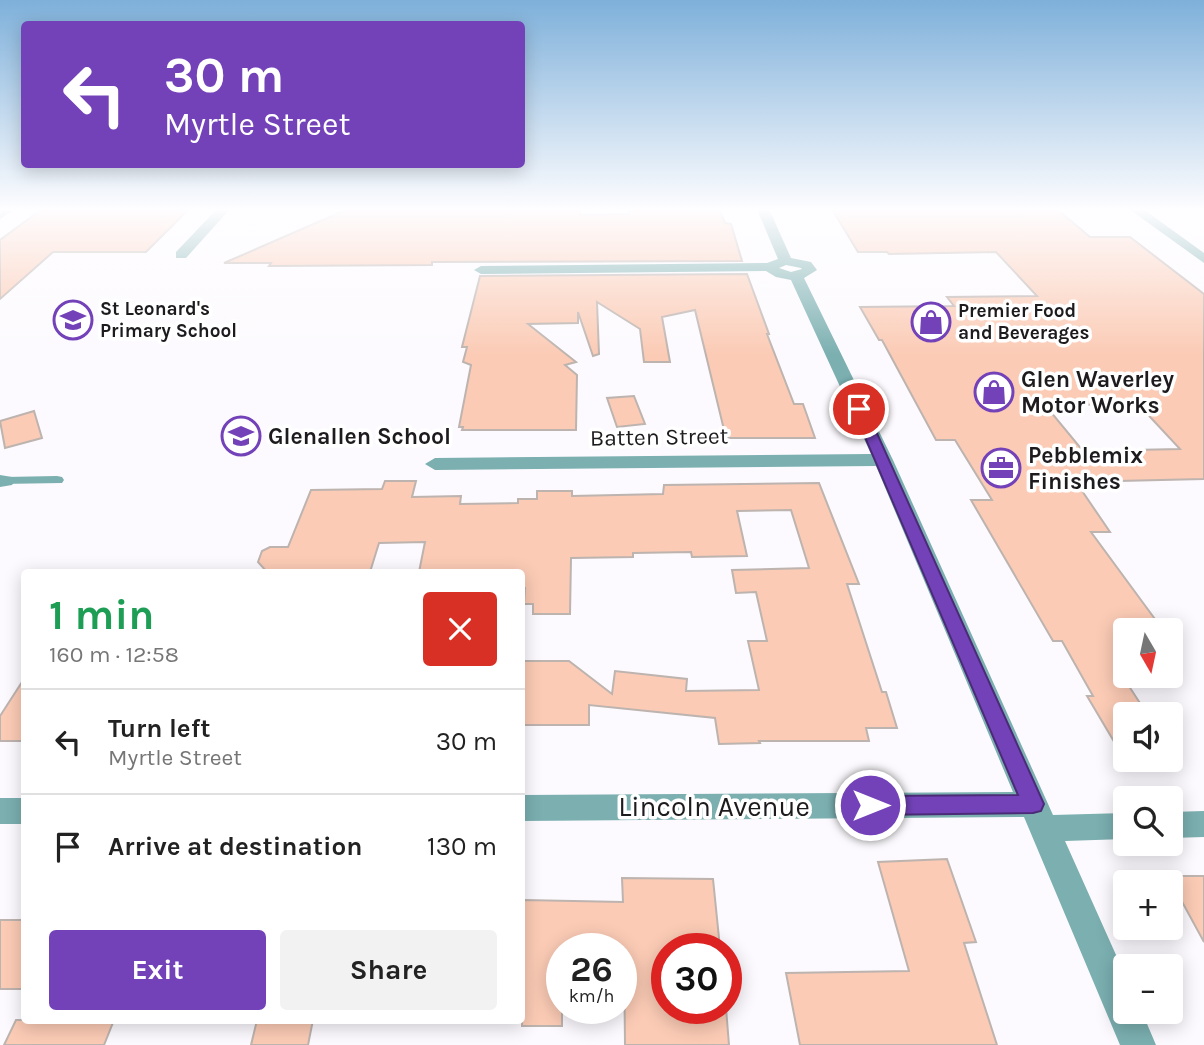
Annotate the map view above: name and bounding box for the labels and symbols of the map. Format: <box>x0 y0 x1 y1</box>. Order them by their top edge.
place label: St Leonard's Primary School <box>100 298 237 342</box>
school or university icon: St Leonard's Primary School <box>52 299 94 341</box>
place label: Premier Food and Beverages <box>958 300 1089 344</box>
shop icon: Premier Food and Beverages <box>910 301 952 343</box>
place label: Glen Waverley Motor Works <box>1021 366 1175 419</box>
shop icon: Glen Waverley Motor Works <box>973 371 1015 413</box>
pin <box>829 379 889 439</box>
school or university icon: Glenallen School <box>220 415 262 457</box>
street label: Batten Street <box>590 422 729 452</box>
place label: Glenallen School <box>268 423 451 450</box>
place label: Pebblemix Finishes <box>1028 442 1143 495</box>
office icon: Pebblemix Finishes <box>980 447 1022 489</box>
north arrow <box>1113 618 1183 688</box>
position arrow <box>833 768 907 842</box>
street label: Lincoln Avenue <box>618 790 810 823</box>
speed limit sign: 30 <box>651 933 742 1024</box>

